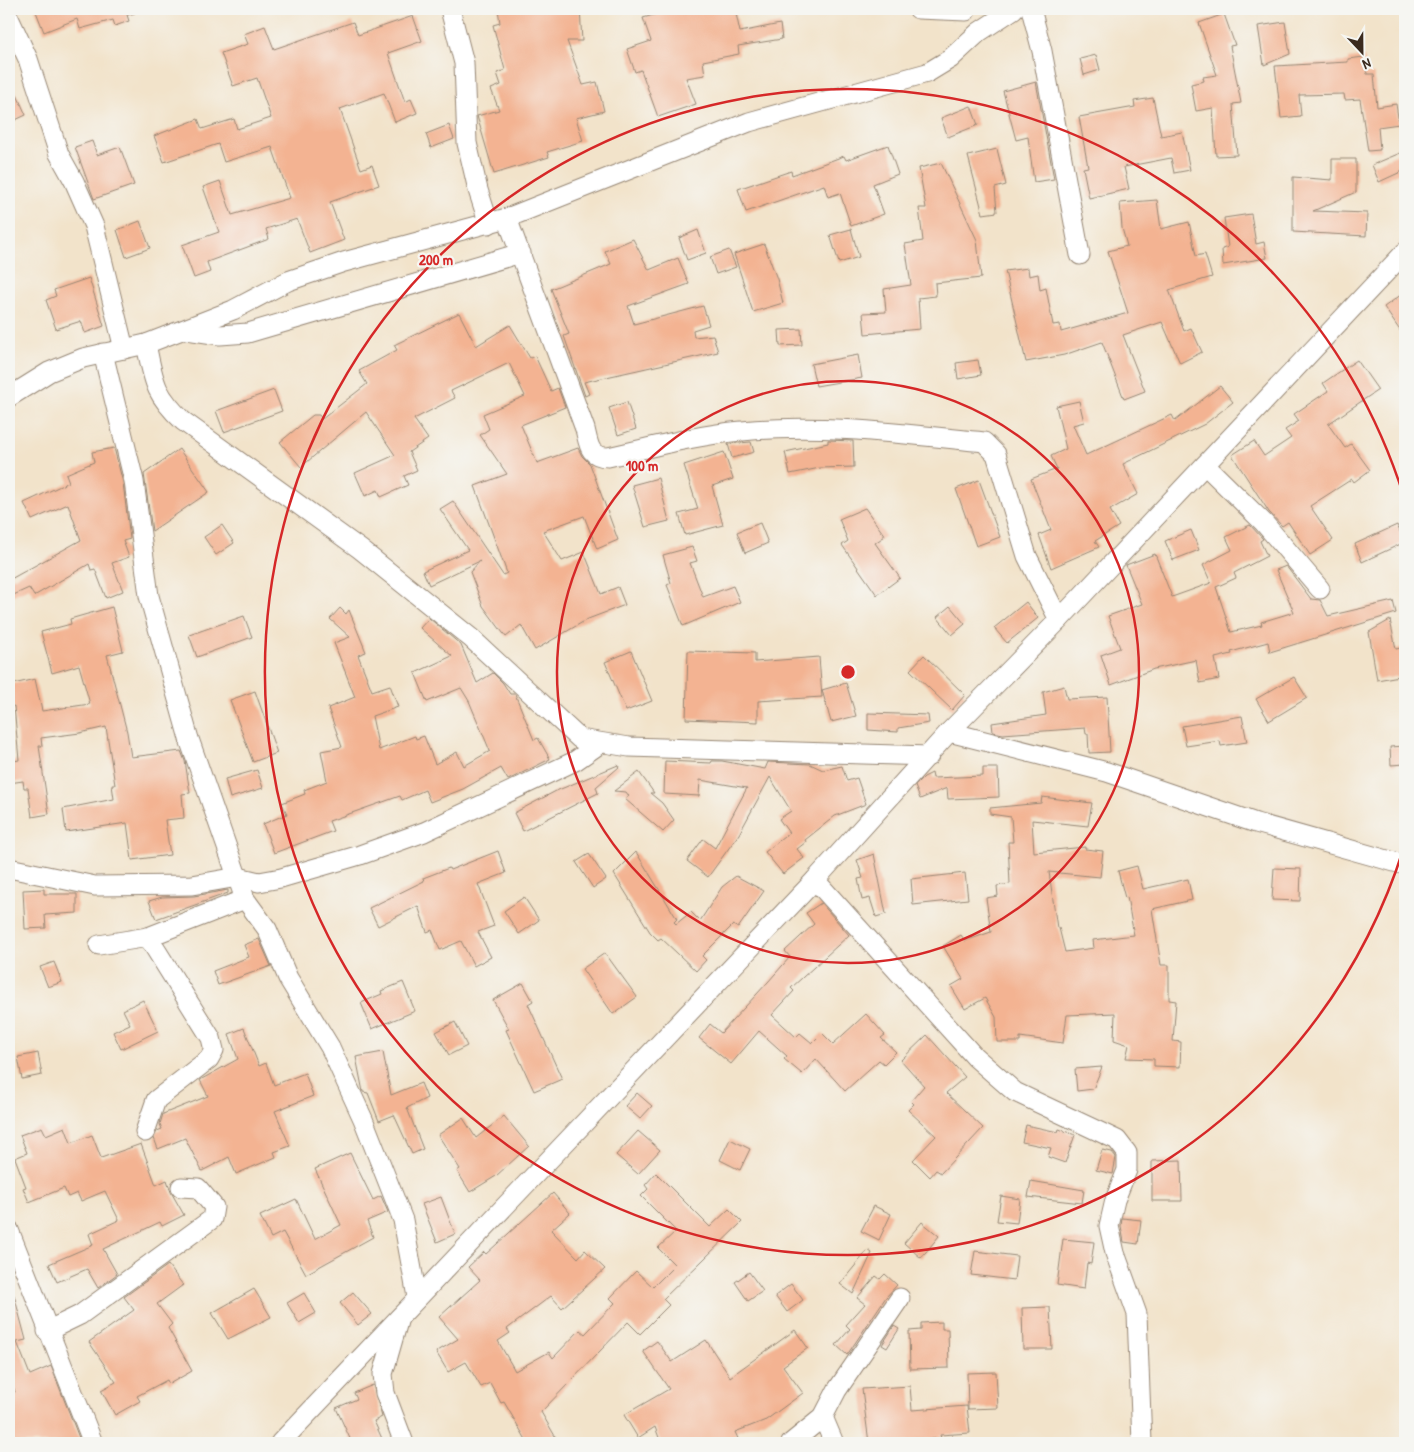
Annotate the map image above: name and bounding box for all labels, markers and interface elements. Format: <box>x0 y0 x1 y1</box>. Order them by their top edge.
north arrow <box>1336 28 1386 78</box>
text: N <box>1360 54 1374 75</box>
text: 200 m <box>419 249 453 270</box>
text: 100 m <box>626 455 658 476</box>
centre of rings <box>839 663 857 681</box>

